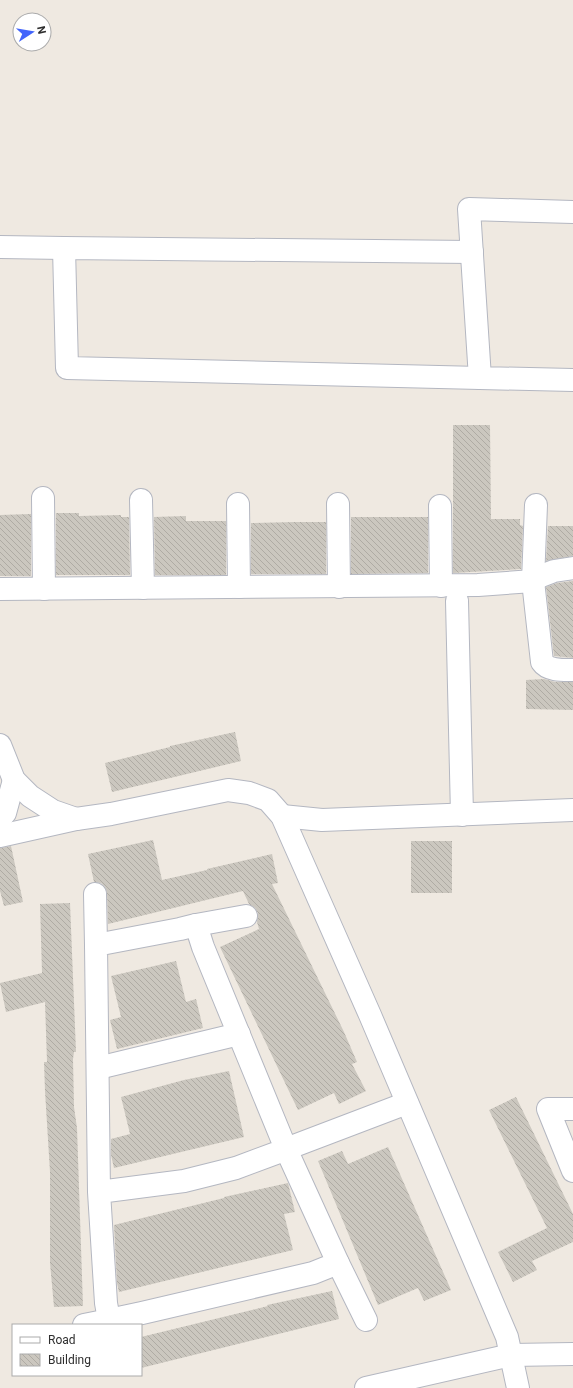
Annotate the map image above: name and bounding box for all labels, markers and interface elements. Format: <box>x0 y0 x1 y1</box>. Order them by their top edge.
north arrow <box>12 12 52 52</box>
text: N <box>34 25 49 35</box>
legend <box>12 1324 142 1376</box>
text: Road <box>48 1333 76 1347</box>
text: Building <box>48 1353 91 1367</box>

